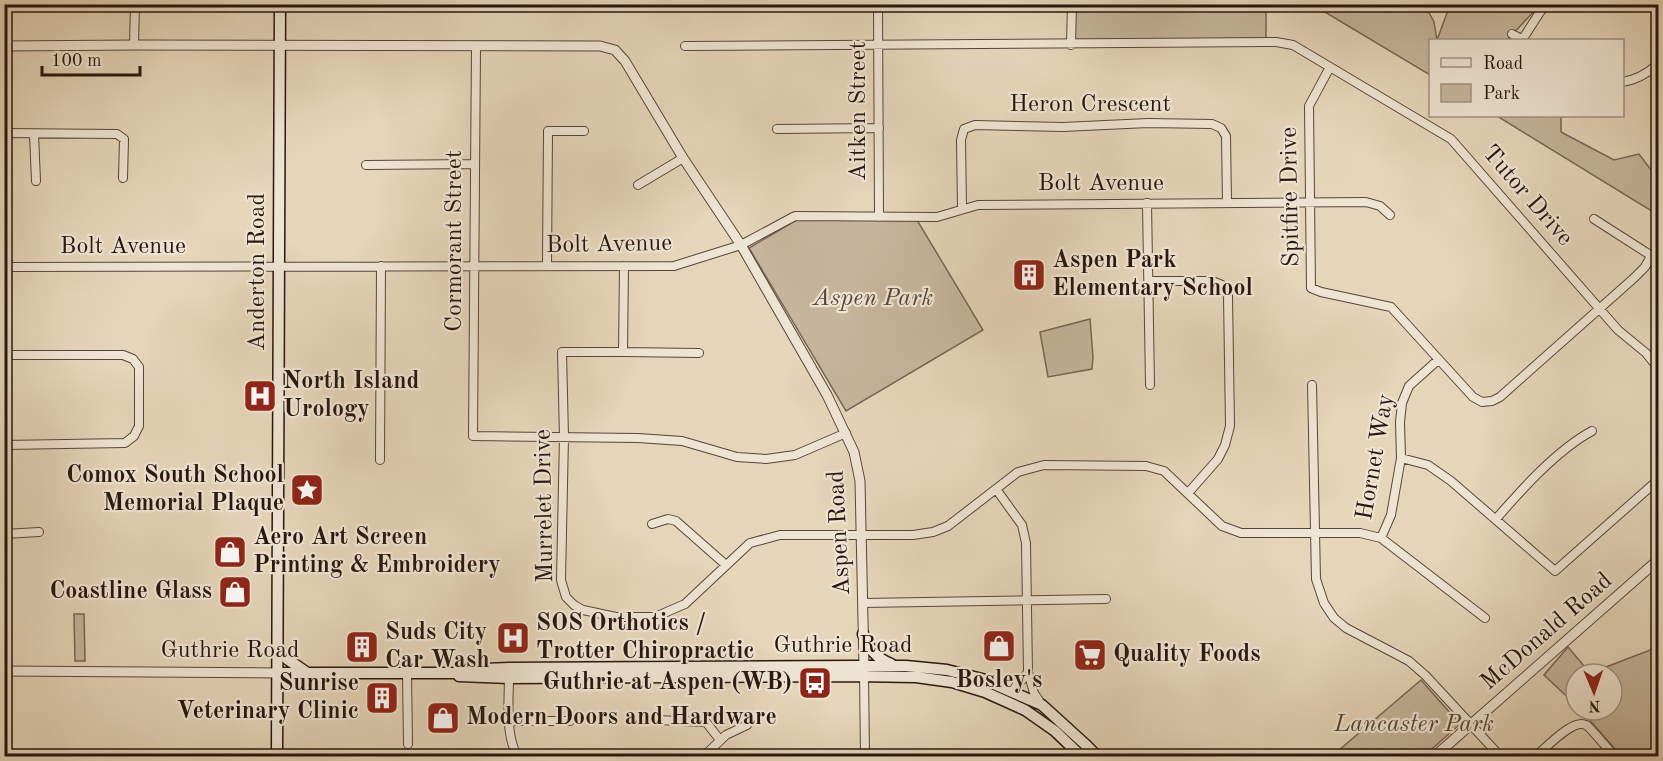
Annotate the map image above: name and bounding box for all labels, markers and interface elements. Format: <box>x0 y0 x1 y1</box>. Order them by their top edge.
scale bar <box>42 39 140 77</box>
legend <box>1429 39 1624 117</box>
street label: Aitken Street <box>847 41 871 181</box>
text: 100 m <box>51 52 102 70</box>
text: Road <box>1483 55 1523 73</box>
text: Park <box>1483 85 1520 103</box>
street label: Heron Crescent <box>1009 93 1171 117</box>
street label: Spitfire Drive <box>1278 127 1304 267</box>
street label: Tutor Drive <box>1477 141 1577 251</box>
street label: Cormorant Street <box>443 150 467 332</box>
street label: Bolt Avenue <box>1038 172 1164 196</box>
street label: Anderton Road <box>246 193 270 351</box>
street label: Bolt Avenue <box>546 232 672 258</box>
street label: Bolt Avenue <box>60 235 186 259</box>
place label: Aspen Park Elementary School <box>1052 249 1253 301</box>
building icon: Aspen Park Elementary School <box>1011 257 1047 293</box>
park label: Aspen Park <box>811 287 933 311</box>
place label: North Island Urology <box>283 370 420 422</box>
hospital icon: North Island Urology <box>242 378 278 414</box>
street label: Hornet Way <box>1353 392 1399 522</box>
street label: Murrelet Drive <box>532 429 558 583</box>
place label: Comox South School Memorial Plaque <box>66 464 284 516</box>
street label: Aspen Road <box>825 470 855 596</box>
place icon: Comox South School Memorial Plaque <box>289 472 325 508</box>
place label: Aero Art Screen Printing & Embroidery <box>253 526 501 578</box>
shop icon: Aero Art Screen Printing & Embroidery <box>212 534 248 570</box>
street label: McDonald Road <box>1477 569 1617 695</box>
shop icon: Coastline Glass <box>217 574 253 610</box>
place label: Coastline Glass <box>49 580 212 604</box>
place label: SOS Orthotics / Trotter Chiropractic <box>536 612 755 664</box>
hospital icon: SOS Orthotics / Trotter Chiropractic <box>495 620 531 656</box>
place label: Suds City Car Wash <box>385 621 490 673</box>
shop icon: Bosley's <box>981 628 1017 664</box>
building icon: Suds City Car Wash <box>344 629 380 665</box>
street label: Guthrie Road <box>773 634 913 658</box>
supermarket icon: Quality Foods <box>1072 637 1108 673</box>
street label: Guthrie Road <box>160 639 300 663</box>
place label: Quality Foods <box>1113 643 1260 667</box>
north arrow <box>1564 662 1624 722</box>
bus stop icon: Guthrie at Aspen (WB) <box>797 665 833 701</box>
place label: Bosley's <box>956 669 1042 693</box>
place label: Guthrie at Aspen (WB) <box>543 670 792 695</box>
place label: Sunrise Veterinary Clinic <box>177 672 359 724</box>
building icon: Sunrise Veterinary Clinic <box>364 680 400 716</box>
text: N <box>1587 697 1601 713</box>
shop icon: Modern Doors and Hardware <box>425 700 461 736</box>
place label: Modern Doors and Hardware <box>466 706 777 730</box>
park label: Lancaster Park <box>1333 713 1494 737</box>

